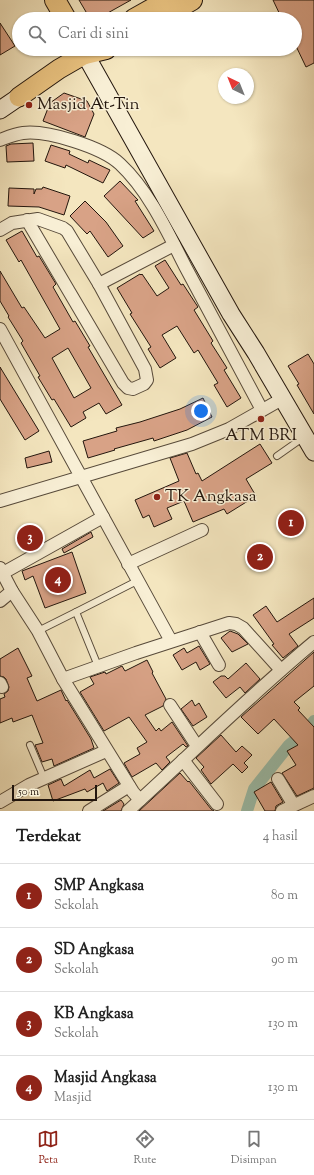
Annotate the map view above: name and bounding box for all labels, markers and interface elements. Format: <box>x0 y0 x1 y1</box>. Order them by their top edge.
search box <box>12 12 302 56</box>
icon: search <box>26 23 48 45</box>
text: Cari di sini <box>58 24 129 45</box>
north arrow <box>218 68 254 104</box>
place label: Masjid At-Tin <box>37 93 140 117</box>
marker: Masjid At-Tin <box>24 100 34 110</box>
your location <box>191 401 211 421</box>
marker: ATM BRI <box>256 414 266 424</box>
place label: ATM BRI <box>225 424 297 448</box>
place label: TK Angkasa <box>165 485 257 509</box>
marker: TK Angkasa <box>152 492 162 502</box>
pin: 1 <box>278 508 304 538</box>
pin: 3 <box>17 523 43 553</box>
pin: 2 <box>247 542 273 572</box>
pin: 4 <box>45 565 71 595</box>
scale bar <box>12 783 97 802</box>
text: 50 m <box>18 784 39 800</box>
text: Terdekat <box>16 825 81 849</box>
text: 4 hasil <box>263 828 298 846</box>
text: SMP Angkasa <box>54 876 144 897</box>
text: 1 <box>27 887 31 905</box>
text: 80 m <box>271 887 298 905</box>
text: Sekolah <box>54 897 99 915</box>
text: SD Angkasa <box>54 940 134 961</box>
text: 2 <box>26 951 32 969</box>
text: 90 m <box>271 951 298 969</box>
text: Sekolah <box>54 961 99 979</box>
text: KB Angkasa <box>54 1004 134 1025</box>
text: 3 <box>26 1015 32 1033</box>
text: 130 m <box>268 1015 298 1033</box>
text: Sekolah <box>54 1025 99 1043</box>
text: Masjid Angkasa <box>54 1068 157 1089</box>
text: 4 <box>26 1079 32 1097</box>
text: 130 m <box>268 1079 298 1097</box>
text: Masjid <box>54 1089 92 1107</box>
tab: Peta <box>37 1128 59 1168</box>
tab: Rute <box>134 1128 156 1168</box>
tab: Disimpan <box>231 1128 277 1168</box>

